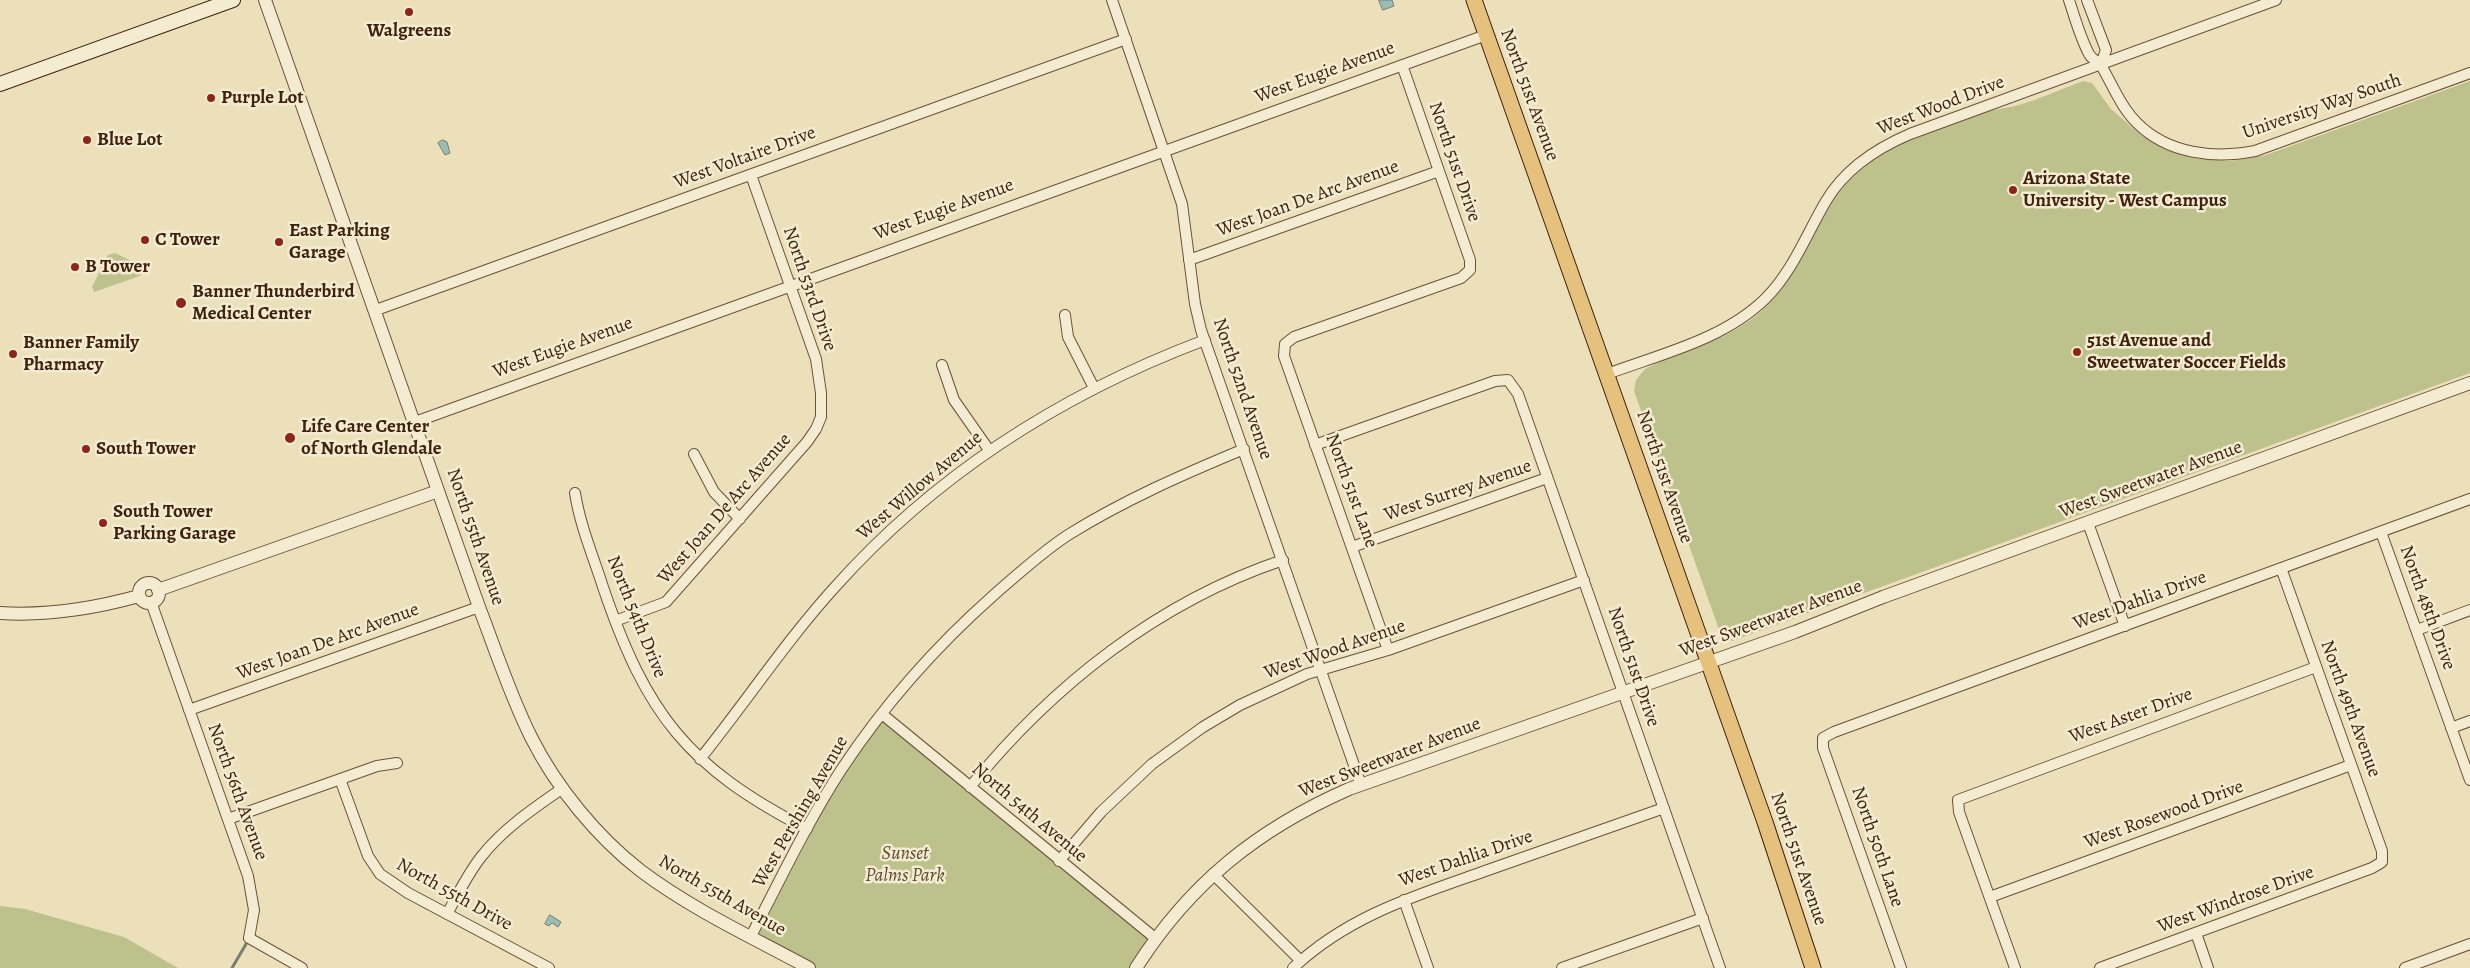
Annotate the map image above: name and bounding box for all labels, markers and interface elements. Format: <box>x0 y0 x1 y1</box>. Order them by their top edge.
marker: Walgreens <box>403 6 415 18</box>
place label: Walgreens <box>367 20 451 42</box>
street label: North 51st Avenue <box>1494 26 1564 164</box>
street label: West Eugie Avenue <box>1252 37 1398 109</box>
street label: University Way South <box>2240 69 2404 145</box>
street label: West Wood Drive <box>1874 71 2008 141</box>
place label: Purple Lot <box>221 87 304 109</box>
marker: Purple Lot <box>205 92 217 104</box>
street label: North 51st Drive <box>1423 99 1485 225</box>
street label: West Voltaire Drive <box>671 122 819 194</box>
place label: Blue Lot <box>97 129 163 151</box>
marker: Blue Lot <box>81 134 93 146</box>
street label: West Joan De Arc Avenue <box>1214 155 1402 243</box>
place label: Arizona State University - West Campus <box>2023 168 2227 212</box>
street label: West Eugie Avenue <box>871 174 1017 246</box>
marker: Arizona State University - West Campus <box>2007 184 2019 196</box>
place label: East Parking Garage <box>289 220 390 264</box>
street label: North 53rd Drive <box>777 224 841 354</box>
place label: C Tower <box>155 229 220 251</box>
marker: C Tower <box>139 234 151 246</box>
marker: East Parking Garage <box>273 236 285 248</box>
place label: B Tower <box>85 256 150 278</box>
marker: B Tower <box>69 261 81 273</box>
place label: Banner Thunderbird Medical Center <box>192 281 355 325</box>
marker: Banner Thunderbird Medical Center <box>174 296 188 310</box>
street label: West Eugie Avenue <box>490 312 636 384</box>
street label: North 52nd Avenue <box>1207 315 1277 463</box>
place label: 51st Avenue and Sweetwater Soccer Fields <box>2087 330 2286 374</box>
place label: Banner Family Pharmacy <box>23 332 139 376</box>
marker: 51st Avenue and Sweetwater Soccer Fields <box>2071 346 2083 358</box>
marker: Banner Family Pharmacy <box>7 348 19 360</box>
street label: North 51st Avenue <box>1631 408 1697 546</box>
place label: Life Care Center of North Glendale <box>301 416 441 460</box>
street label: West Willow Avenue <box>853 427 987 545</box>
street label: West Joan De Arc Avenue <box>653 429 797 589</box>
marker: Life Care Center of North Glendale <box>283 431 297 445</box>
street label: North 51st Lane <box>1320 431 1382 551</box>
street label: West Sweetwater Avenue <box>2056 436 2246 524</box>
place label: South Tower <box>96 438 196 460</box>
marker: South Tower <box>80 443 92 455</box>
street label: West Surrey Avenue <box>1381 455 1535 527</box>
street label: North 55th Avenue <box>441 466 509 608</box>
place label: South Tower Parking Garage <box>113 501 236 545</box>
marker: South Tower Parking Garage <box>97 517 109 529</box>
street label: North 48th Drive <box>2394 543 2460 673</box>
street label: North 54th Drive <box>601 553 671 681</box>
street label: West Dahlia Drive <box>2070 566 2210 636</box>
street label: West Sweetwater Avenue <box>1676 575 1866 663</box>
street label: West Joan De Arc Avenue <box>234 598 422 686</box>
street label: North 51st Drive <box>1602 604 1664 730</box>
street label: West Wood Avenue <box>1261 615 1409 685</box>
street label: North 49th Avenue <box>2315 637 2385 781</box>
street label: West Aster Drive <box>2066 683 2196 749</box>
street label: West Sweetwater Avenue <box>1296 713 1484 803</box>
street label: North 56th Avenue <box>202 720 272 864</box>
street label: West Pershing Avenue <box>748 732 854 892</box>
street label: North 54th Avenue <box>967 758 1091 868</box>
street label: West Rosewood Drive <box>2081 776 2247 854</box>
street label: North 50th Lane <box>1846 784 1908 910</box>
street label: North 51st Avenue <box>1765 790 1831 928</box>
street label: West Dahlia Drive <box>1396 825 1536 893</box>
park label: Sunset Palms Park <box>865 843 945 887</box>
street label: North 55th Avenue <box>654 850 790 942</box>
street label: North 55th Drive <box>392 854 516 936</box>
street label: West Windrose Drive <box>2155 861 2317 939</box>

